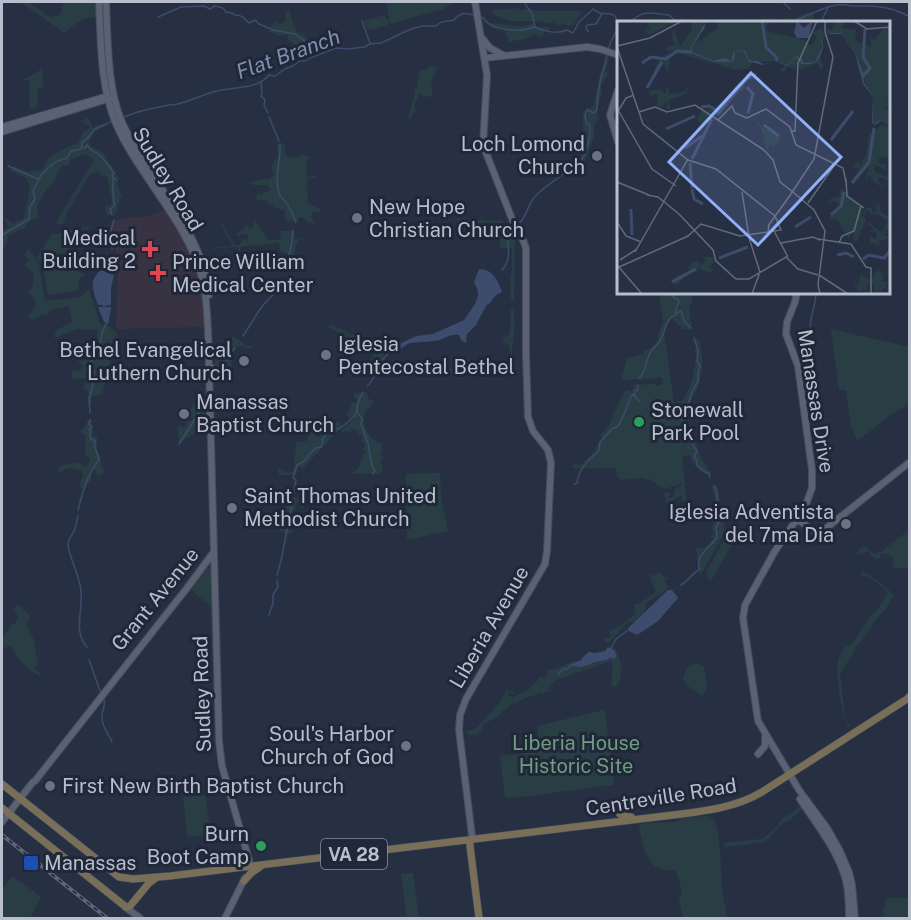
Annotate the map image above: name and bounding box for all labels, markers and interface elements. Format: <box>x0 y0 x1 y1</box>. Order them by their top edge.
inset map <box>617 21 890 294</box>
water label: Flat Branch <box>233 24 343 84</box>
street label: Sudley Road <box>128 123 208 235</box>
place label: Loch Lomond Church <box>461 132 585 179</box>
marker: Loch Lomond Church <box>590 149 604 163</box>
place label: New Hope Christian Church <box>369 195 524 242</box>
marker: New Hope Christian Church <box>350 211 364 225</box>
place label: Medical Building 2 <box>42 226 136 273</box>
marker: Medical Building 2 <box>141 240 159 258</box>
place label: Prince William Medical Center <box>172 250 314 297</box>
marker: Prince William Medical Center <box>149 264 167 282</box>
street label: Manassas Drive <box>793 327 839 475</box>
place label: Iglesia Pentecostal Bethel <box>338 332 515 379</box>
place label: Bethel Evangelical Luthern Church <box>59 338 232 385</box>
marker: Iglesia Pentecostal Bethel <box>319 348 333 362</box>
marker: Bethel Evangelical Luthern Church <box>237 354 251 368</box>
place label: Manassas Baptist Church <box>196 390 334 437</box>
place label: Stonewall Park Pool <box>651 398 744 445</box>
marker: Manassas Baptist Church <box>177 407 191 421</box>
marker: Stonewall Park Pool <box>632 415 646 429</box>
place label: Saint Thomas United Methodist Church <box>244 484 436 531</box>
place label: Iglesia Adventista del 7ma Dia <box>669 500 834 547</box>
marker: Saint Thomas United Methodist Church <box>225 501 239 515</box>
marker: Iglesia Adventista del 7ma Dia <box>839 517 853 531</box>
street label: Grant Avenue <box>106 543 204 655</box>
street label: Liberia Avenue <box>444 562 534 692</box>
street label: Sudley Road <box>188 635 216 753</box>
place label: Soul's Harbor Church of God <box>261 722 394 769</box>
park label: Liberia House Historic Site <box>512 731 640 778</box>
marker: Soul's Harbor Church of God <box>399 739 413 753</box>
street label: Centreville Road <box>584 773 738 821</box>
place label: First New Birth Baptist Church <box>62 774 344 798</box>
marker: First New Birth Baptist Church <box>43 779 57 793</box>
place label: Burn Boot Camp <box>147 822 249 869</box>
marker: Burn Boot Camp <box>254 839 268 853</box>
road number: VA 28 <box>321 839 387 869</box>
place label: Manassas <box>44 851 137 875</box>
marker: Manassas <box>22 854 40 872</box>

